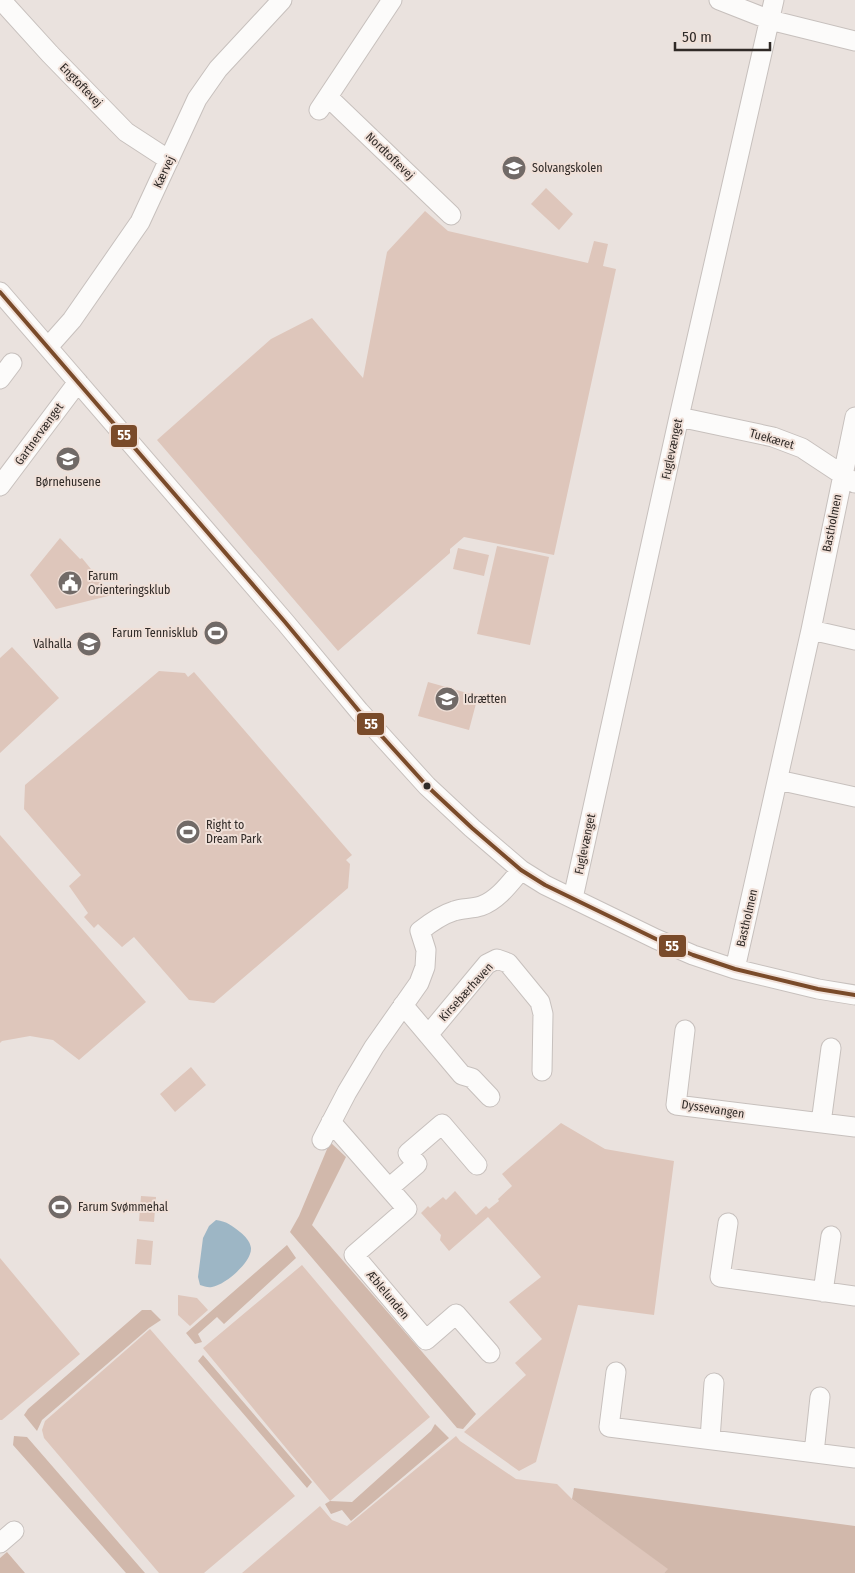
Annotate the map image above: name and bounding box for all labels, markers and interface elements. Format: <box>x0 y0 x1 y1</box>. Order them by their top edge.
scale bar <box>675 20 770 52</box>
text: 50 m <box>682 28 712 46</box>
street label: Engtoftevej <box>57 60 105 110</box>
street label: Nordtoftevej <box>363 130 417 182</box>
street label: Kærvej <box>150 154 178 190</box>
school or university icon: Solvangskolen <box>501 155 527 181</box>
place label: Solvangskolen <box>532 161 603 175</box>
street label: Gartnervænget <box>12 400 66 468</box>
street label: Fuglevænget <box>659 417 685 481</box>
line badge: 55 <box>110 424 138 448</box>
street label: Tuekæret <box>748 426 796 452</box>
text: 55 <box>117 427 131 444</box>
school or university icon: Børnehusene <box>55 446 81 472</box>
place label: Børnehusene <box>35 475 101 489</box>
street label: Bastholmen <box>820 493 844 553</box>
place label: Farum Orienteringsklub <box>88 569 170 597</box>
public building icon: Farum Orienteringsklub <box>57 570 83 596</box>
sports icon: Farum Tennisklub <box>203 620 229 646</box>
place label: Farum Tennisklub <box>112 626 198 640</box>
school or university icon: Valhalla <box>76 631 102 657</box>
place label: Valhalla <box>33 637 72 651</box>
school or university icon: Idrætten <box>434 686 460 712</box>
place label: Idrætten <box>464 692 507 706</box>
line badge: 55 <box>356 712 385 736</box>
text: 55 <box>364 716 378 733</box>
unlabelled marker <box>422 781 432 791</box>
street label: Fuglevænget <box>572 812 598 876</box>
place label: Right to Dream Park <box>206 818 262 846</box>
sports icon: Right to Dream Park <box>175 819 201 845</box>
street label: Bastholmen <box>734 888 760 948</box>
line badge: 55 <box>658 934 687 958</box>
text: 55 <box>665 938 679 955</box>
street label: Kirsebærhaven <box>436 960 496 1024</box>
street label: Dyssevangen <box>681 1097 745 1121</box>
sports icon: Farum Svømmehal <box>47 1194 73 1220</box>
place label: Farum Svømmehal <box>78 1200 168 1214</box>
street label: Æblelunden <box>363 1267 412 1322</box>

